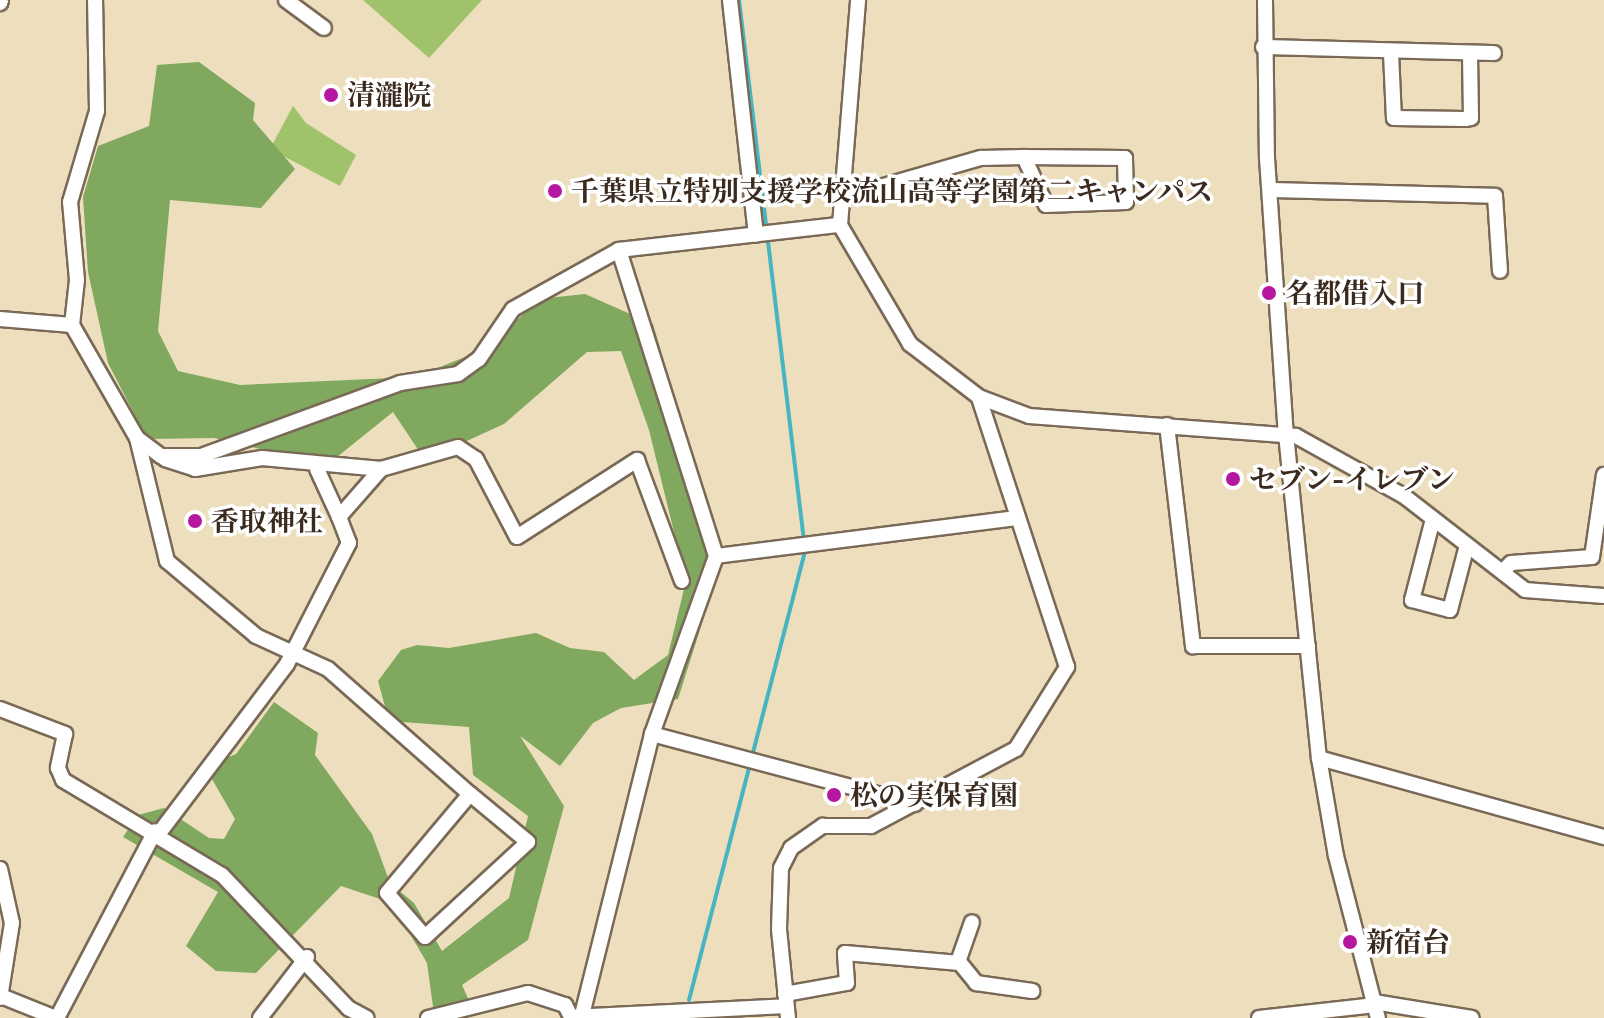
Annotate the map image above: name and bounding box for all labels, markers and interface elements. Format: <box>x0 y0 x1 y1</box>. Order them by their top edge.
place label: 清瀧院 <box>347 78 431 112</box>
marker: 清瀧院 <box>322 86 340 104</box>
place label: 千葉県立特別支援学校流山高等学園第二キャンパス <box>571 174 1215 208</box>
marker: 千葉県立特別支援学校流山高等学園第二キャンパス <box>546 182 564 200</box>
place label: 名都借入口 <box>1285 276 1425 310</box>
marker: 名都借入口 <box>1260 284 1278 302</box>
place label: セブン-イレブン <box>1249 462 1457 496</box>
marker: セブン-イレブン <box>1224 470 1242 488</box>
place label: 香取神社 <box>211 504 323 538</box>
marker: 香取神社 <box>186 512 204 530</box>
place label: 松の実保育園 <box>850 778 1018 812</box>
marker: 松の実保育園 <box>825 786 843 804</box>
place label: 新宿台 <box>1366 925 1450 959</box>
marker: 新宿台 <box>1341 933 1359 951</box>

